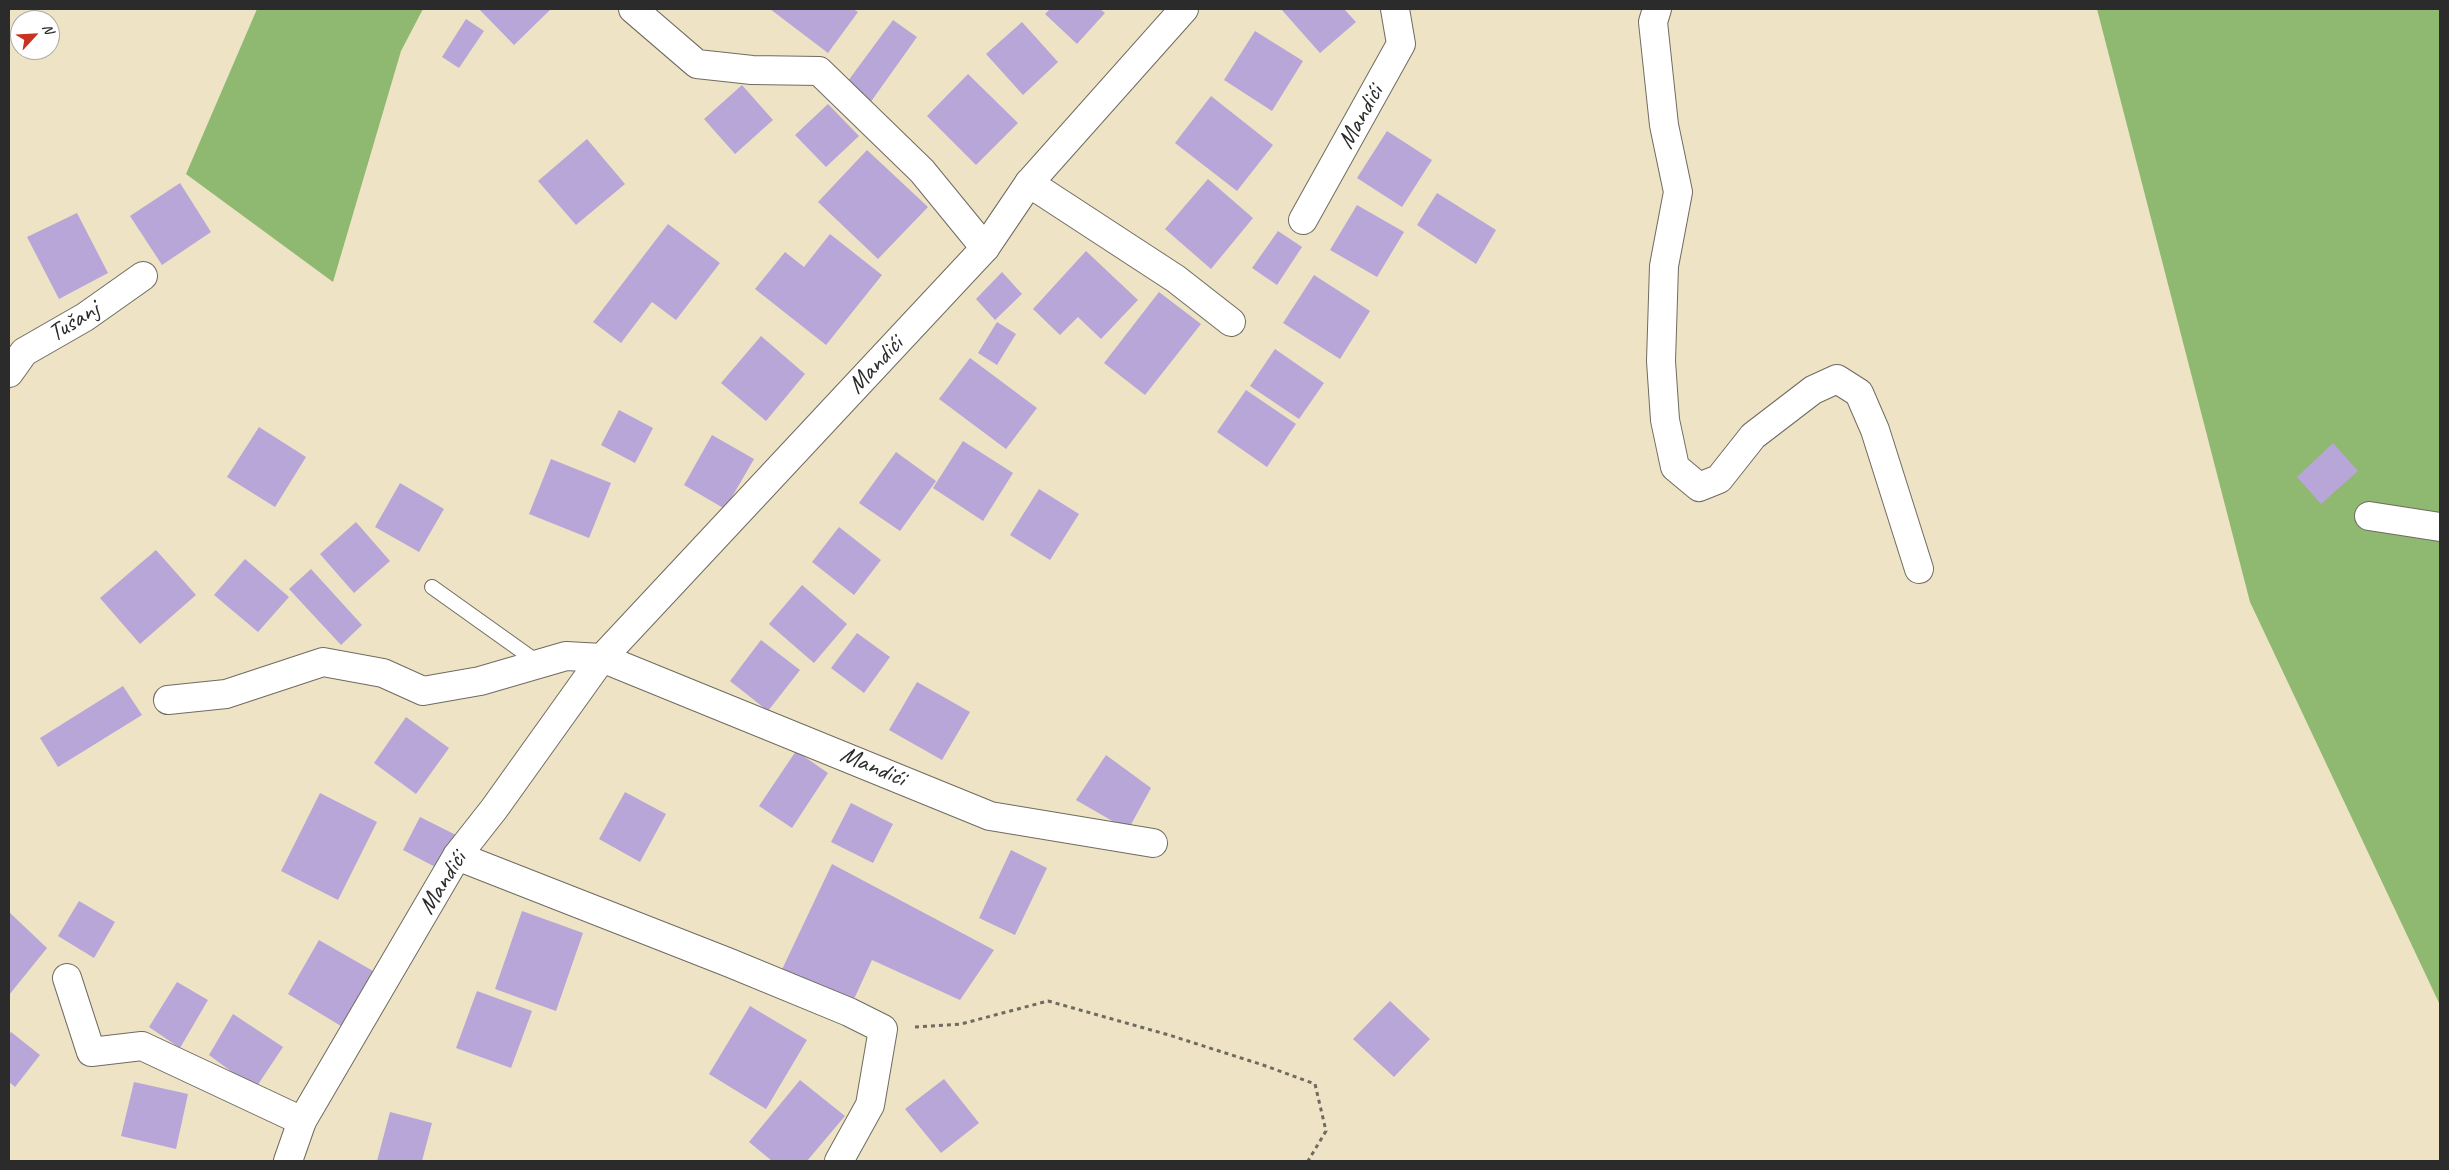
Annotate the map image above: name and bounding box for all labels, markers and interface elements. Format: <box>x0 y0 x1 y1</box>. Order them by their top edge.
north arrow <box>10 10 60 60</box>
text: N <box>39 21 58 36</box>
street label: Mandići <box>1331 80 1391 154</box>
street label: Tušanj <box>43 295 105 349</box>
street label: Mandići <box>842 330 910 400</box>
street label: Mandići <box>836 740 910 794</box>
street label: Mandići <box>412 846 474 920</box>

